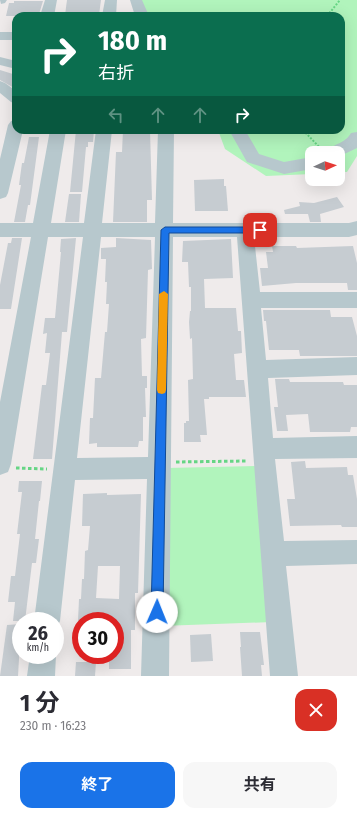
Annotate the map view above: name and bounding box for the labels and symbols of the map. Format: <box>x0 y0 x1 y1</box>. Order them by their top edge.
north arrow <box>305 146 345 186</box>
pin <box>243 213 277 247</box>
position arrow <box>136 591 178 633</box>
speed limit sign: 30 <box>72 612 124 664</box>

